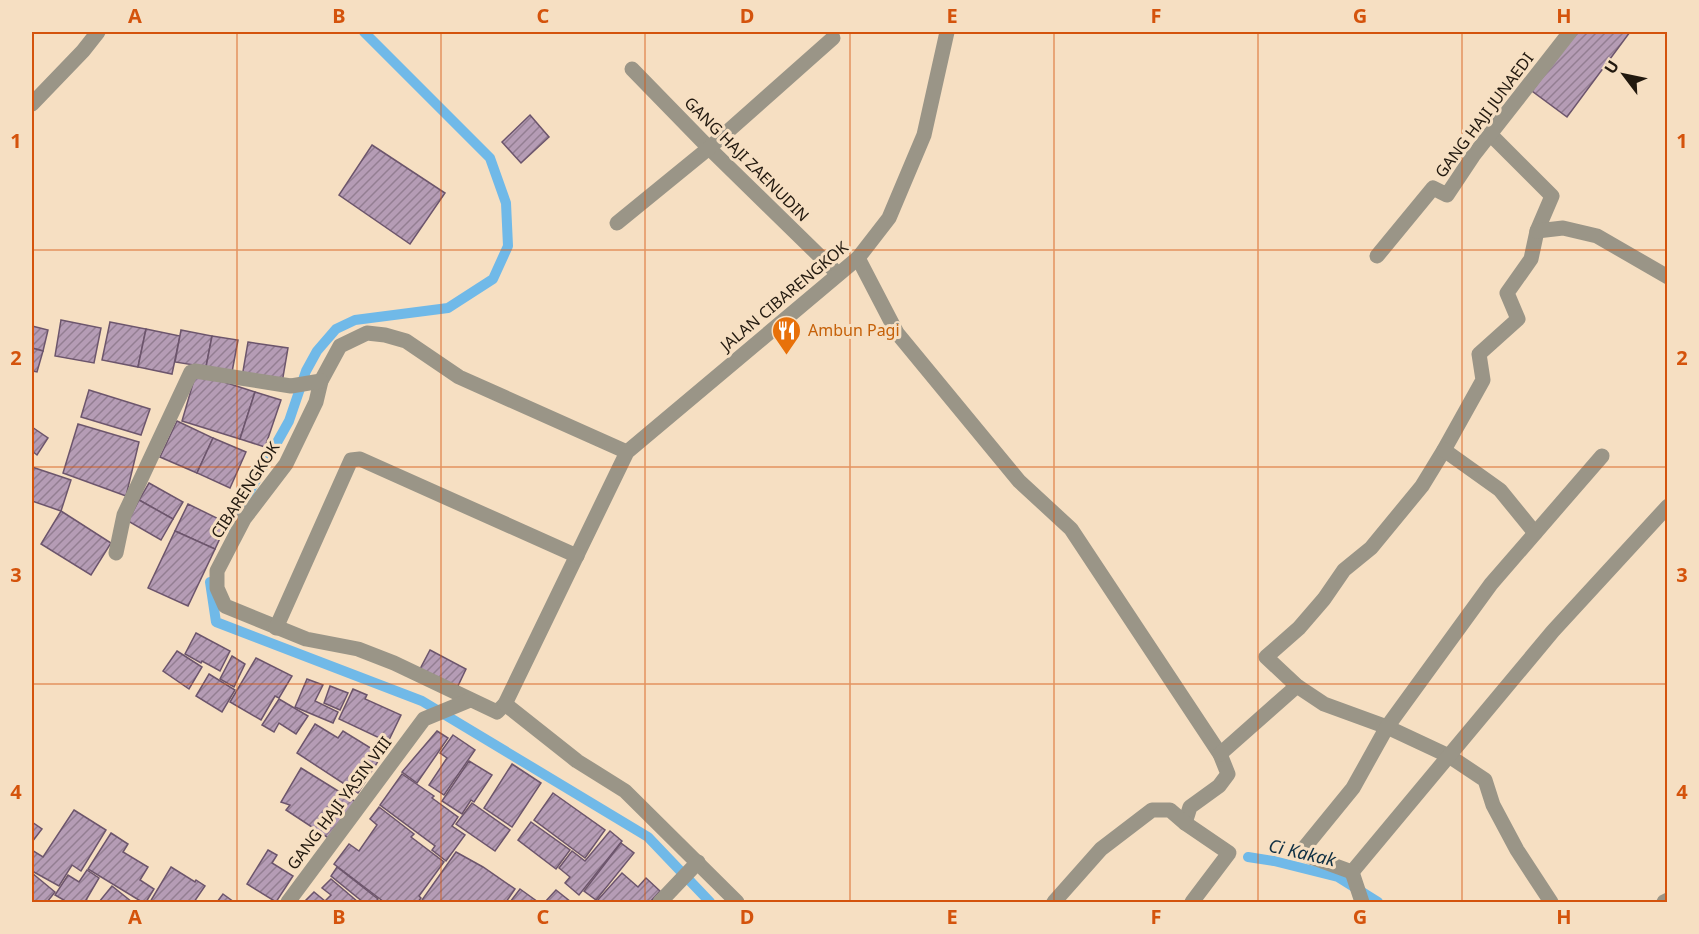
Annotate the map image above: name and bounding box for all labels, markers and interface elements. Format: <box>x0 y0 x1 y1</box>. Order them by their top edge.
text: A <box>128 2 142 29</box>
text: B <box>332 2 346 29</box>
text: C <box>537 2 550 29</box>
text: D <box>740 2 754 29</box>
text: E <box>946 2 958 29</box>
text: F <box>1151 2 1161 29</box>
text: G <box>1353 2 1367 29</box>
text: H <box>1556 2 1572 29</box>
north arrow <box>1594 45 1654 105</box>
street label: GANG HAJI JUNAEDI <box>1430 48 1538 182</box>
text: U <box>1599 56 1624 78</box>
street label: GANG HAJI ZAENUDIN <box>680 92 814 226</box>
text: 1 <box>10 127 22 154</box>
text: 1 <box>1676 127 1688 154</box>
street label: JALAN CIBARENGKOK <box>714 236 853 357</box>
restaurant icon: Ambun Pagi <box>771 314 803 356</box>
place label: Ambun Pagi <box>808 319 900 341</box>
text: 2 <box>10 344 22 371</box>
text: 2 <box>1676 344 1688 371</box>
street label: CIBARENGKOK <box>206 437 284 542</box>
text: 3 <box>10 561 22 588</box>
text: 3 <box>1676 561 1688 588</box>
street label: GANG HAJI YASIN VIII <box>282 732 396 874</box>
text: 4 <box>10 778 22 805</box>
text: 4 <box>1676 778 1688 805</box>
water label: Ci Kakak <box>1266 833 1339 872</box>
text: A <box>128 903 142 930</box>
text: B <box>332 903 346 930</box>
text: C <box>537 903 550 930</box>
text: D <box>740 903 754 930</box>
text: E <box>946 903 958 930</box>
text: F <box>1151 903 1161 930</box>
text: G <box>1353 903 1367 930</box>
text: H <box>1556 903 1572 930</box>

